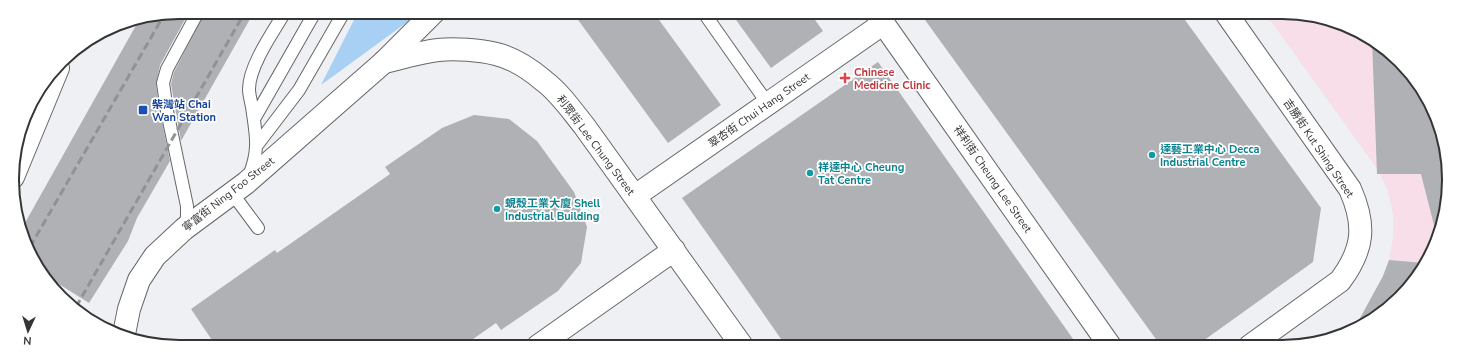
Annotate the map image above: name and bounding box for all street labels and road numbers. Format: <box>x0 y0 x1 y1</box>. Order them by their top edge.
street label: 翠杏街 Chui Hang Street <box>706 70 813 151</box>
street label: 利眾街 Lee Chung Street <box>553 92 638 198</box>
street label: 吉勝街 Kut Shing Street <box>1280 96 1357 201</box>
street label: 祥利街 Cheung Lee Street <box>950 123 1035 236</box>
street label: 寧富街 Ning Foo Street <box>179 154 278 235</box>

